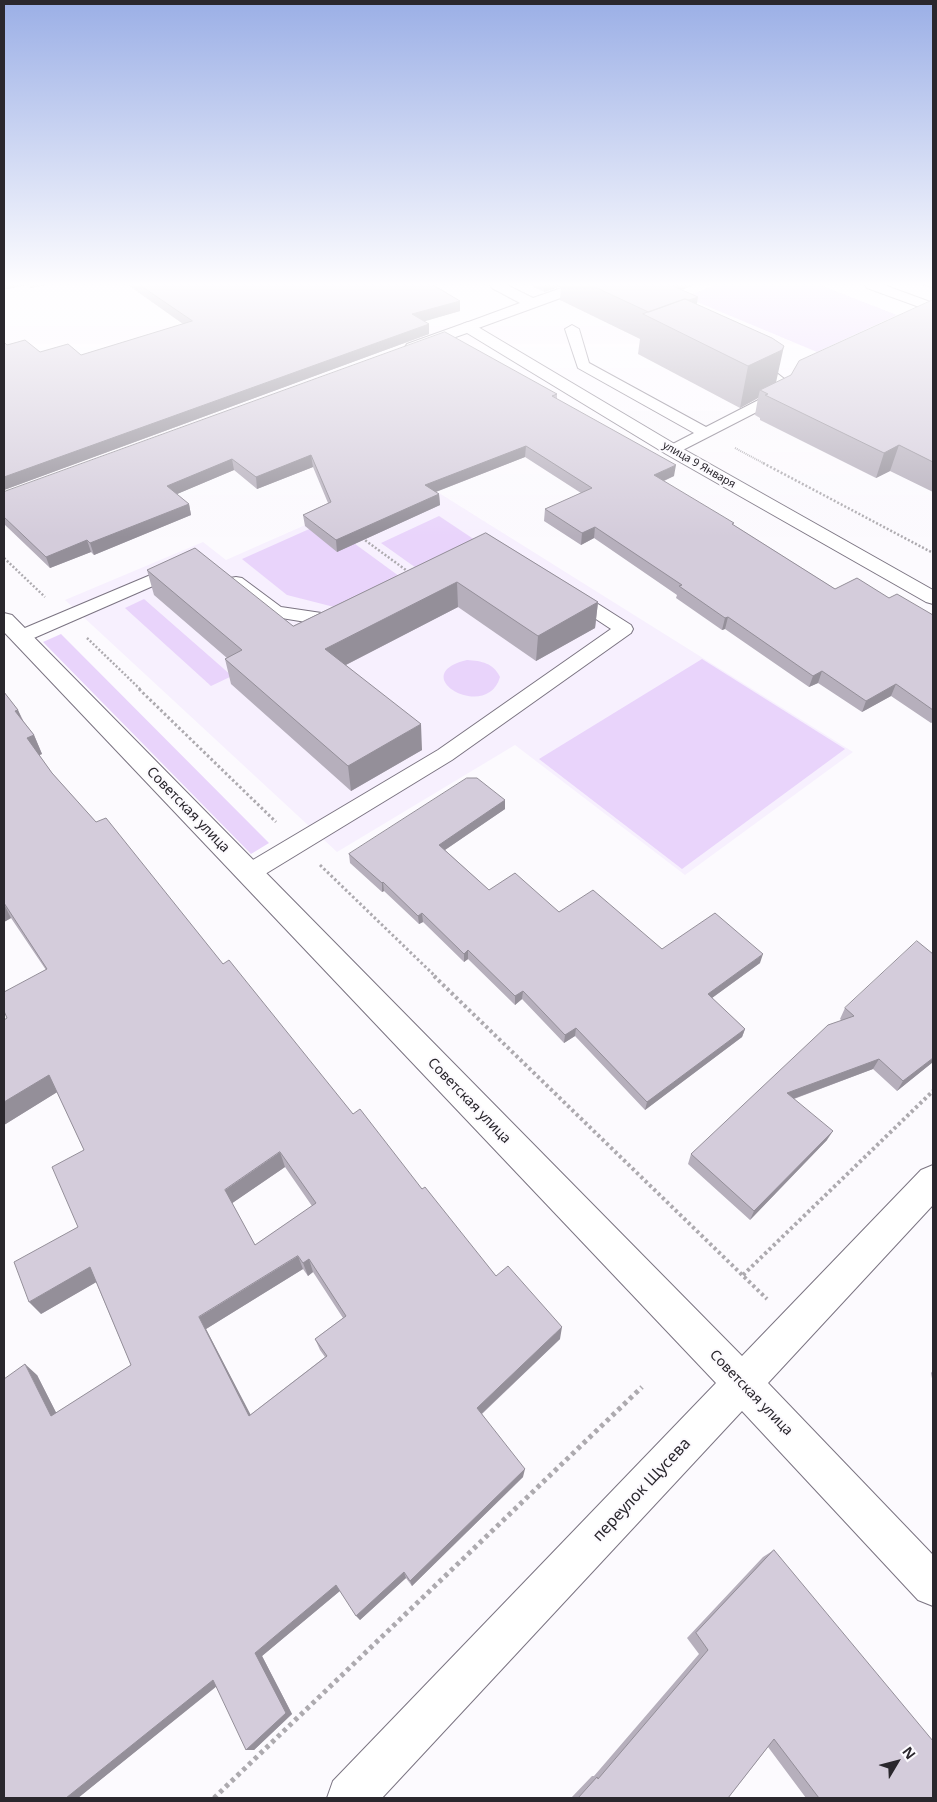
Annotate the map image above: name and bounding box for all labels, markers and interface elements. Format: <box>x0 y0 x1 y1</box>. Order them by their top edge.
street label: улица 9 Января <box>660 439 738 491</box>
street label: Советская улица <box>143 764 233 856</box>
street label: Советская улица <box>424 1055 514 1147</box>
street label: Советская улица <box>706 1347 796 1439</box>
street label: переулок Щусева <box>589 1434 695 1546</box>
north arrow <box>872 1737 922 1787</box>
text: N <box>898 1742 920 1763</box>

